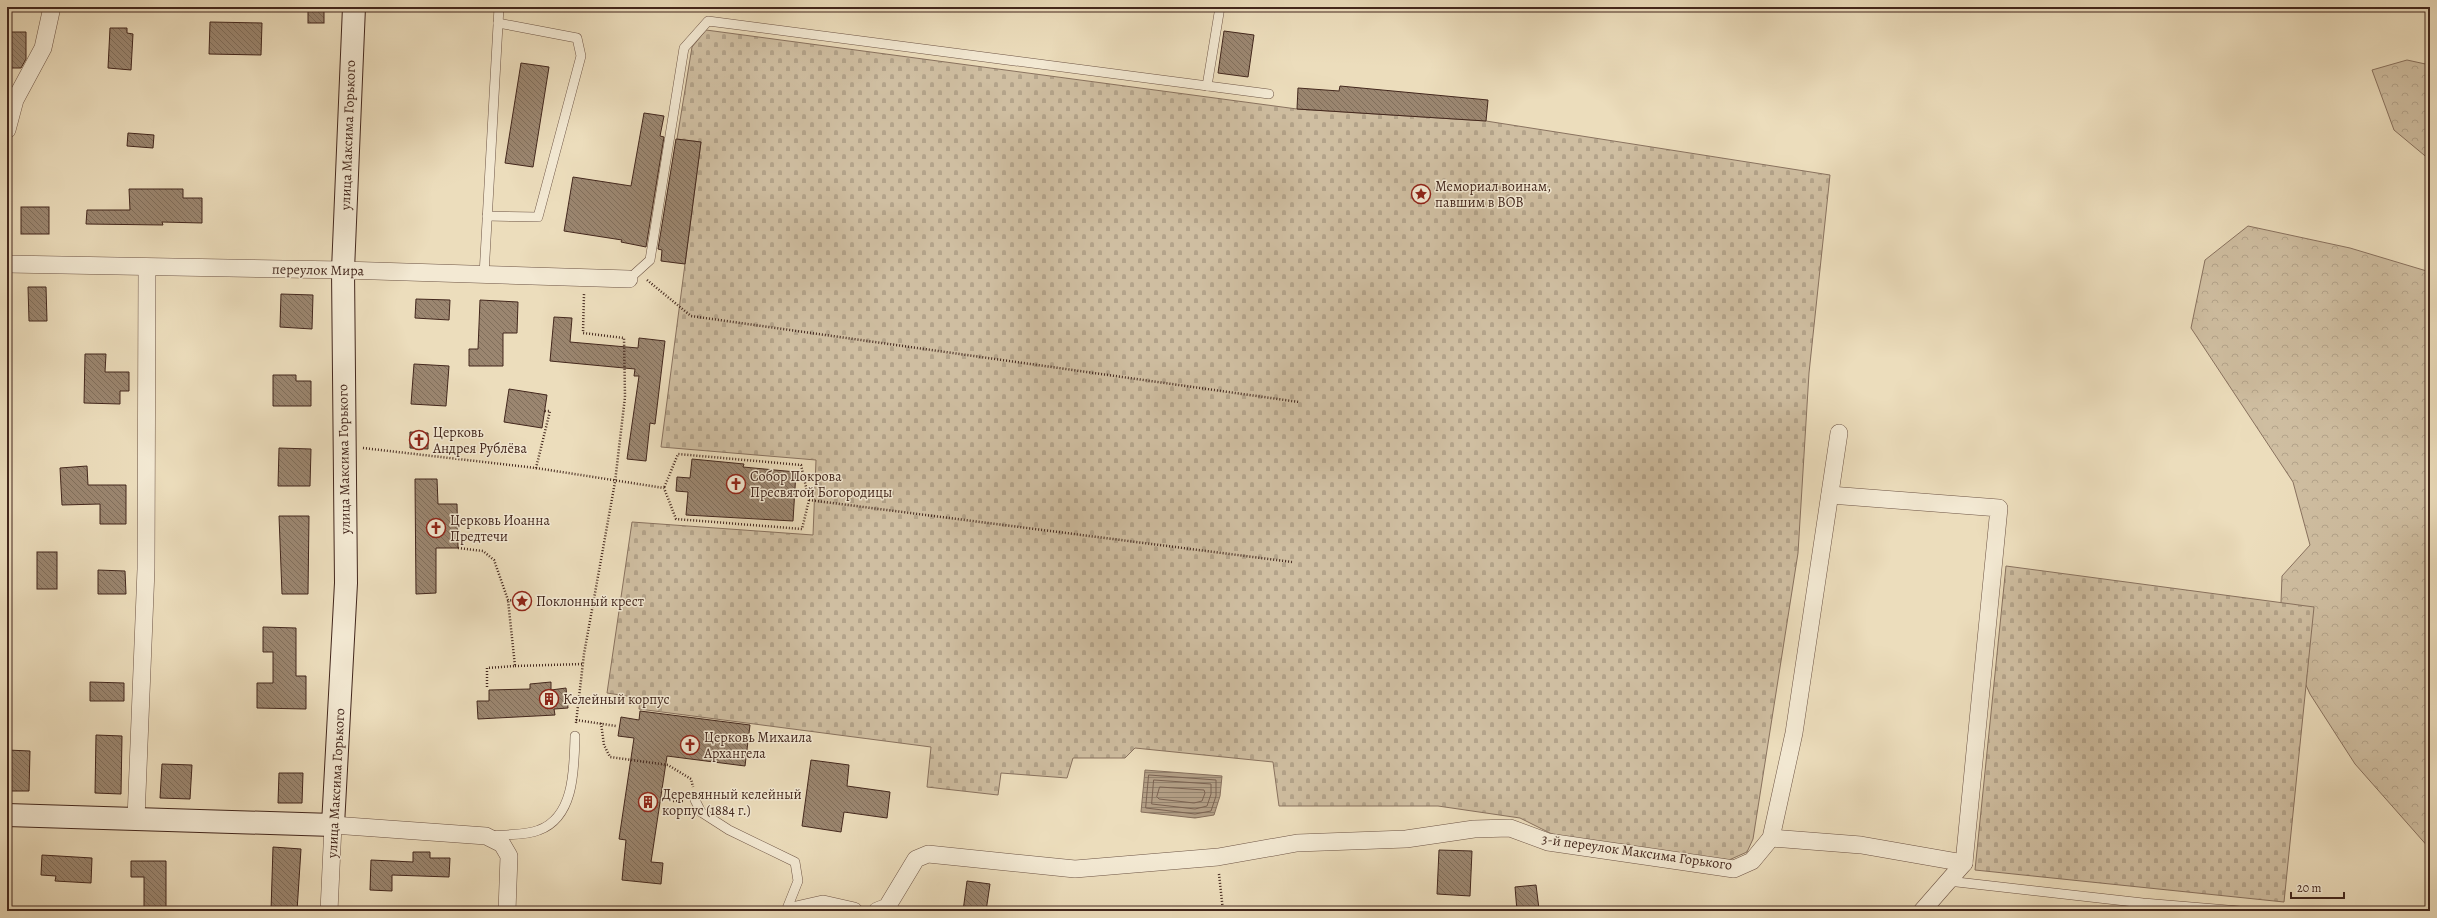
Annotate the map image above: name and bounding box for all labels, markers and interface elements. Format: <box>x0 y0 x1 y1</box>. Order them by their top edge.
street label: улица Максима Горького <box>336 60 360 211</box>
place label: Мемориал воинам, павшим в ВОВ <box>1435 177 1551 212</box>
place icon: Мемориал воинам, павшим в ВОВ <box>1410 183 1432 205</box>
street label: переулок Мира <box>272 260 365 280</box>
street label: улица Максима Горького <box>333 384 355 535</box>
place label: Церковь Андрея Рублёва <box>432 423 527 458</box>
church icon: Церковь Андрея Рублёва <box>408 429 430 451</box>
place label: Собор Покрова Пресвятой Богородицы <box>750 467 892 502</box>
church icon: Собор Покрова Пресвятой Богородицы <box>725 473 747 495</box>
place label: Церковь Иоанна Предтечи <box>450 511 550 546</box>
church icon: Церковь Иоанна Предтечи <box>425 517 447 539</box>
place icon: Поклонный крест <box>511 590 533 612</box>
place label: Поклонный крест <box>536 592 644 611</box>
building icon: Келейный корпус <box>538 688 560 710</box>
place label: Келейный корпус <box>563 690 669 709</box>
street label: улица Максима Горького <box>323 708 349 859</box>
place label: Церковь Михаила Архангела <box>703 728 812 763</box>
church icon: Церковь Михаила Архангела <box>679 734 701 756</box>
place label: Деревянный келейный корпус (1884 г.) <box>662 785 802 820</box>
building icon: Деревянный келейный корпус (1884 г.) <box>637 791 659 813</box>
street label: 3-й переулок Максима Горького <box>1541 829 1733 875</box>
scale bar <box>2291 874 2344 900</box>
text: 20 m <box>2297 880 2321 896</box>

